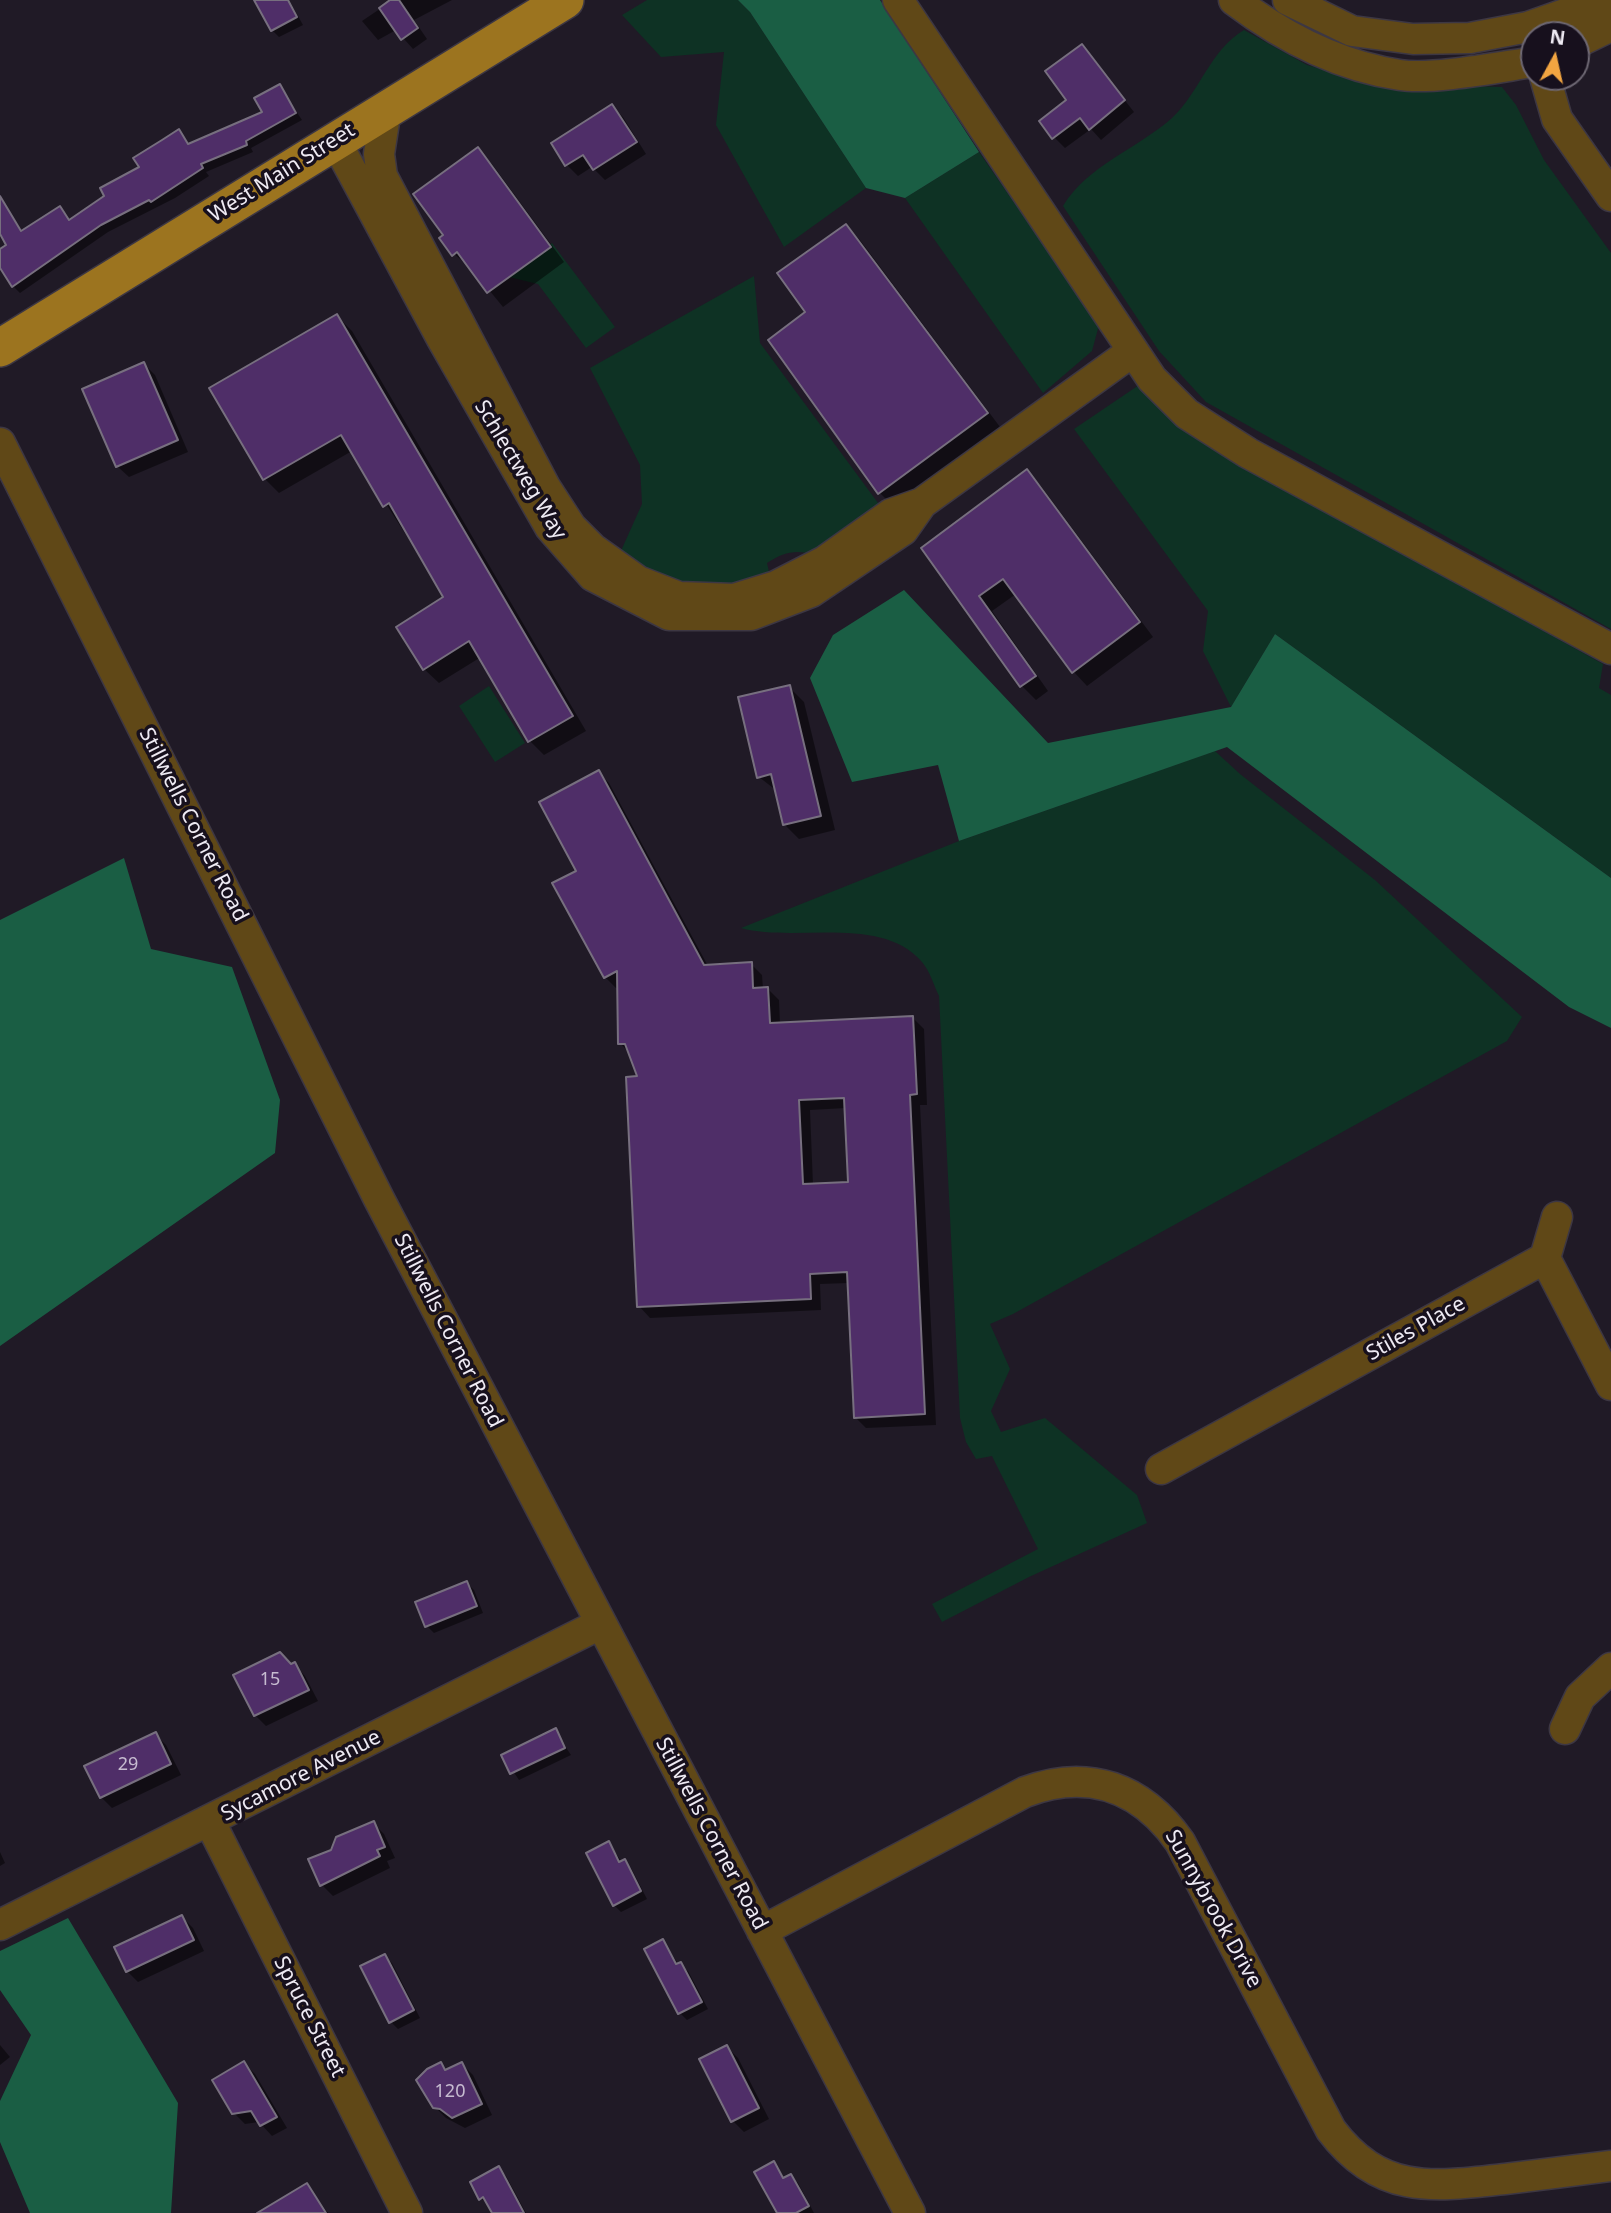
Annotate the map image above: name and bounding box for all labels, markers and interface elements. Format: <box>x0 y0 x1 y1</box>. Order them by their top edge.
north arrow <box>1520 21 1590 91</box>
text: N <box>1548 23 1567 51</box>
street label: West Main Street <box>204 118 360 228</box>
street label: Schlectweg Way <box>469 396 571 544</box>
street label: Stillwells Corner Road <box>133 724 253 926</box>
street label: Stillwells Corner Road <box>388 1230 508 1432</box>
street label: Stiles Place <box>1362 1292 1470 1366</box>
house number: 15 <box>260 1669 280 1691</box>
street label: Sycamore Avenue <box>217 1725 385 1827</box>
street label: Stillwells Corner Road <box>650 1734 772 1934</box>
house number: 29 <box>118 1754 138 1776</box>
street label: Sunnybrook Drive <box>1159 1826 1267 1992</box>
street label: Spruce Street <box>268 1952 350 2082</box>
house number: 120 <box>435 2081 465 2103</box>

